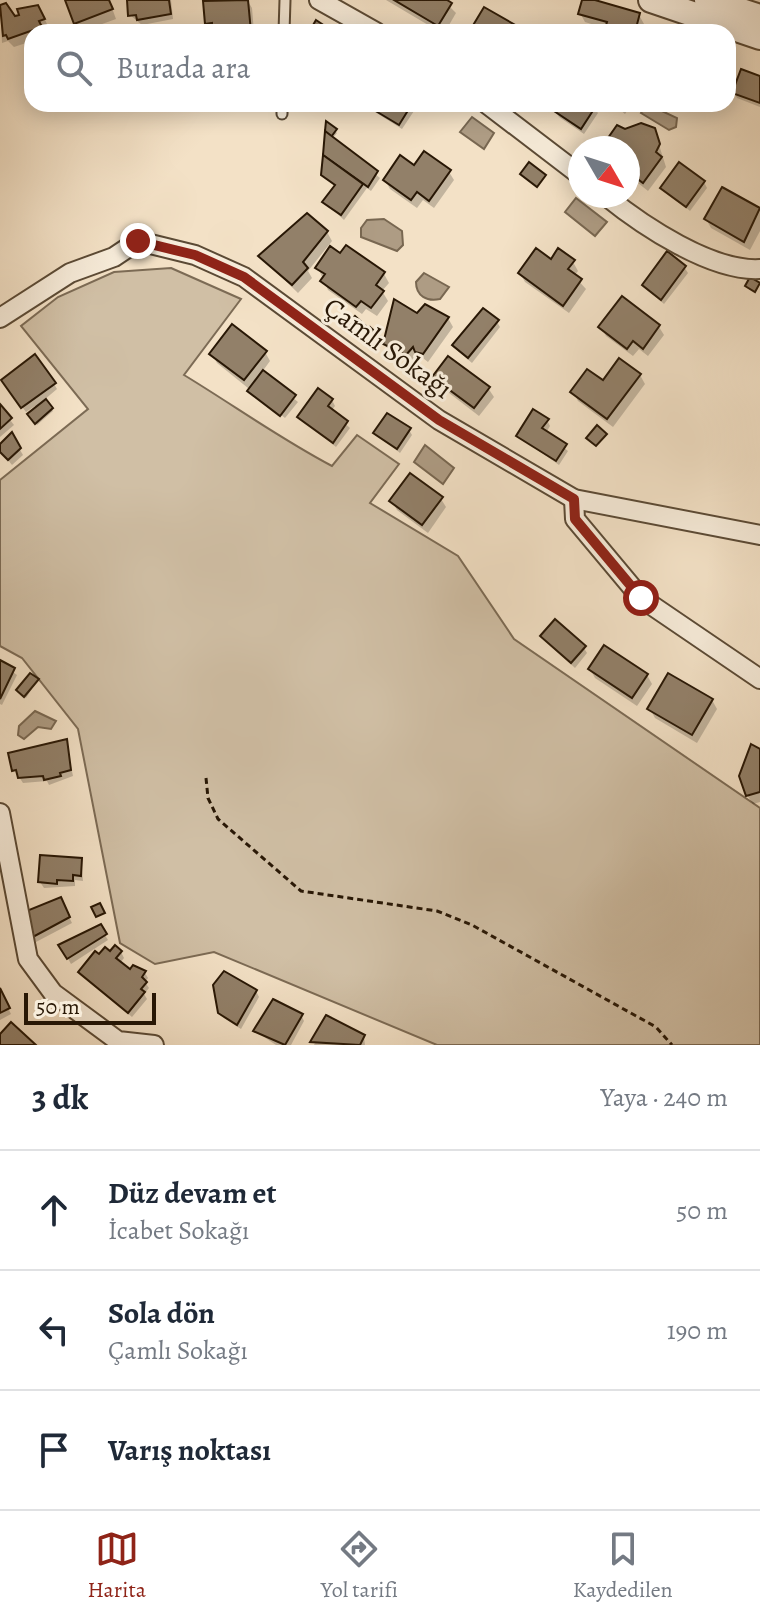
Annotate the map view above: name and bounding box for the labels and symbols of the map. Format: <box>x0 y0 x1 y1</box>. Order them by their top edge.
north arrow <box>568 136 640 208</box>
route end <box>120 223 156 259</box>
street label: Çamlı Sokağı <box>316 288 460 408</box>
route start <box>623 580 659 616</box>
scale bar <box>24 989 156 1025</box>

